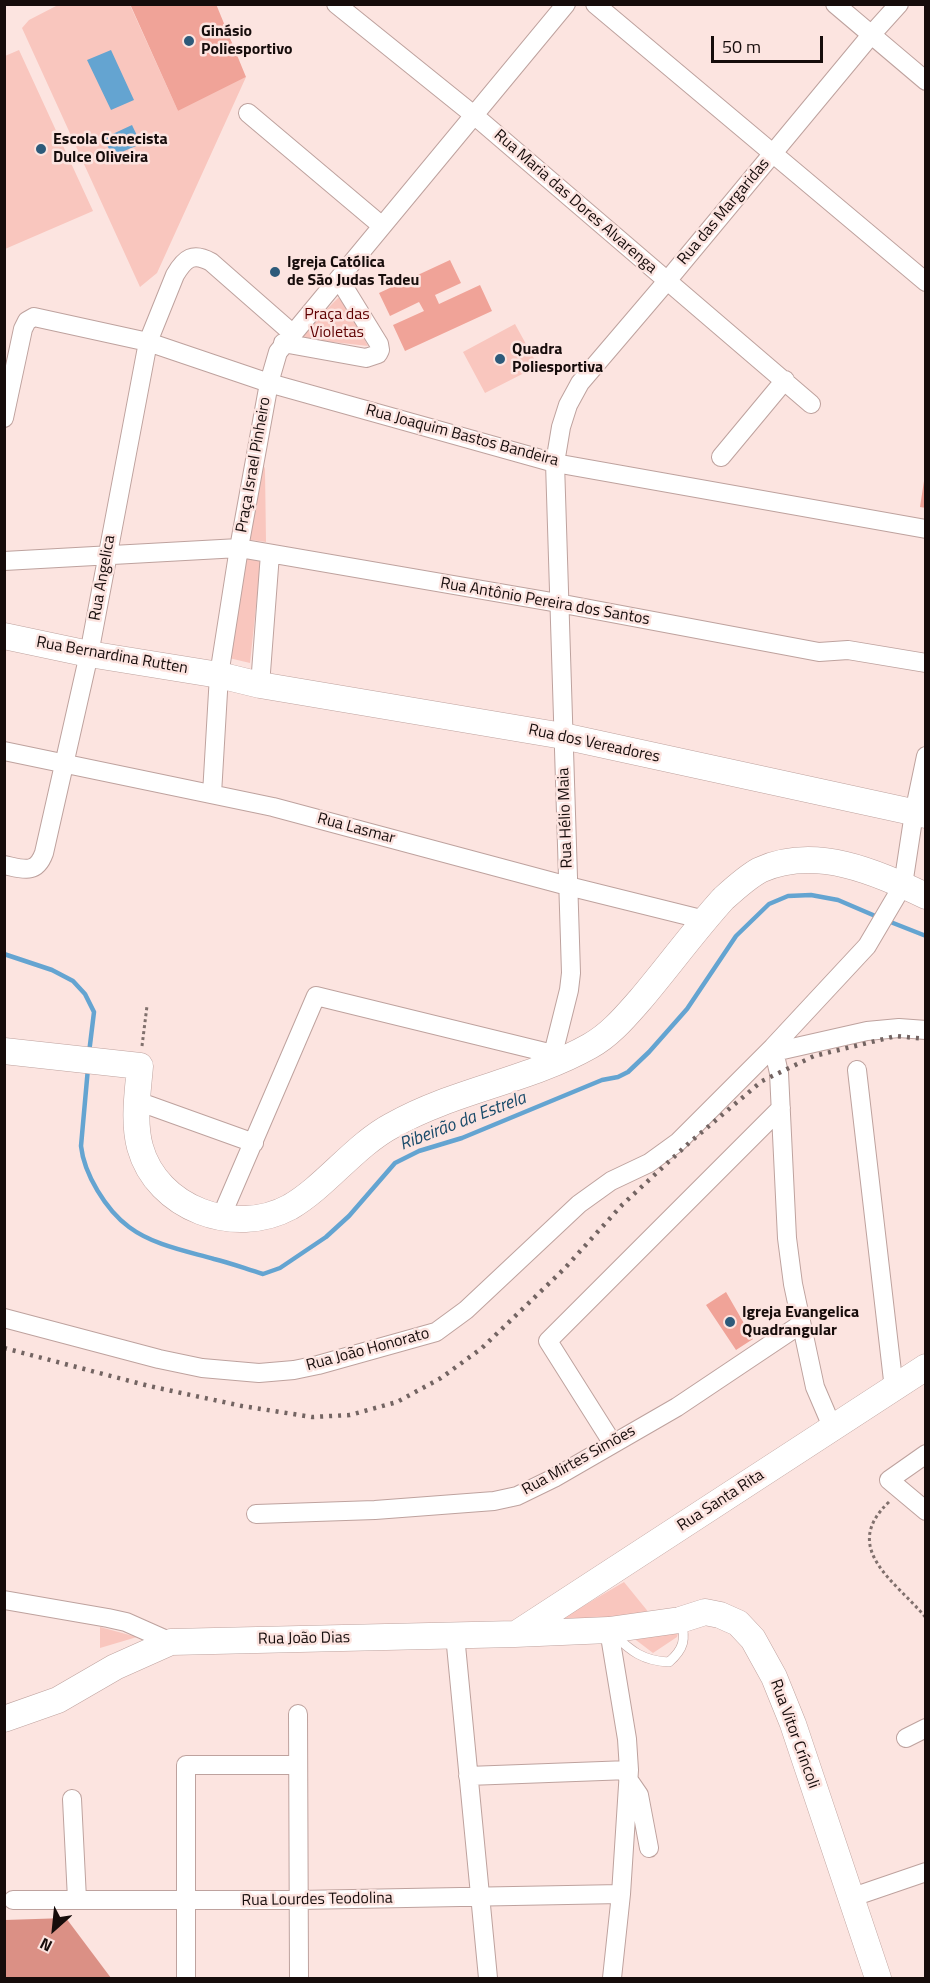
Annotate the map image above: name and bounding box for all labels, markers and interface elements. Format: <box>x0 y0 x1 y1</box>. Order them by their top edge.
place label: Ginásio Poliesportivo <box>201 22 293 60</box>
scale bar <box>714 24 826 62</box>
text: 50 m <box>722 33 761 60</box>
marker: Ginásio Poliesportivo <box>182 34 196 48</box>
street label: Rua Maria das Dores Alvarenga <box>490 126 660 278</box>
place label: Escola Cenecista Dulce Oliveira <box>53 130 168 168</box>
marker: Escola Cenecista Dulce Oliveira <box>34 142 48 156</box>
street label: Rua das Margaridas <box>674 155 774 269</box>
place label: Igreja Católica de São Judas Tadeu <box>287 253 419 291</box>
marker: Igreja Católica de São Judas Tadeu <box>268 265 282 279</box>
park label: Praça das Violetas <box>304 305 370 343</box>
place label: Quadra Poliesportiva <box>512 340 603 378</box>
marker: Quadra Poliesportiva <box>493 352 507 366</box>
street label: Praça Israel Pinheiro <box>233 396 275 534</box>
street label: Rua Joaquim Bastos Bandeira <box>364 401 560 471</box>
street label: Rua Angelica <box>86 534 120 622</box>
street label: Rua Antônio Pereira dos Santos <box>439 574 651 630</box>
street label: Rua Bernardina Rutten <box>35 633 189 679</box>
street label: Rua dos Vereadores <box>527 721 661 767</box>
street label: Rua Hélio Maia <box>555 767 577 869</box>
street label: Rua Lasmar <box>315 809 397 849</box>
water label: Ribeirão da Estrela <box>397 1088 529 1156</box>
place label: Igreja Evangelica Quadrangular <box>742 1303 859 1341</box>
marker: Igreja Evangelica Quadrangular <box>723 1315 737 1329</box>
street label: Rua João Honorato <box>304 1324 432 1376</box>
street label: Rua Mirtes Simões <box>519 1422 639 1500</box>
street label: Rua Santa Rita <box>674 1466 768 1536</box>
street label: Rua João Dias <box>258 1629 350 1649</box>
street label: Rua Vitor Críncoli <box>765 1677 823 1791</box>
street label: Rua Lourdes Teodolina <box>241 1889 393 1911</box>
north arrow <box>24 1899 84 1959</box>
text: N <box>35 1932 56 1958</box>

